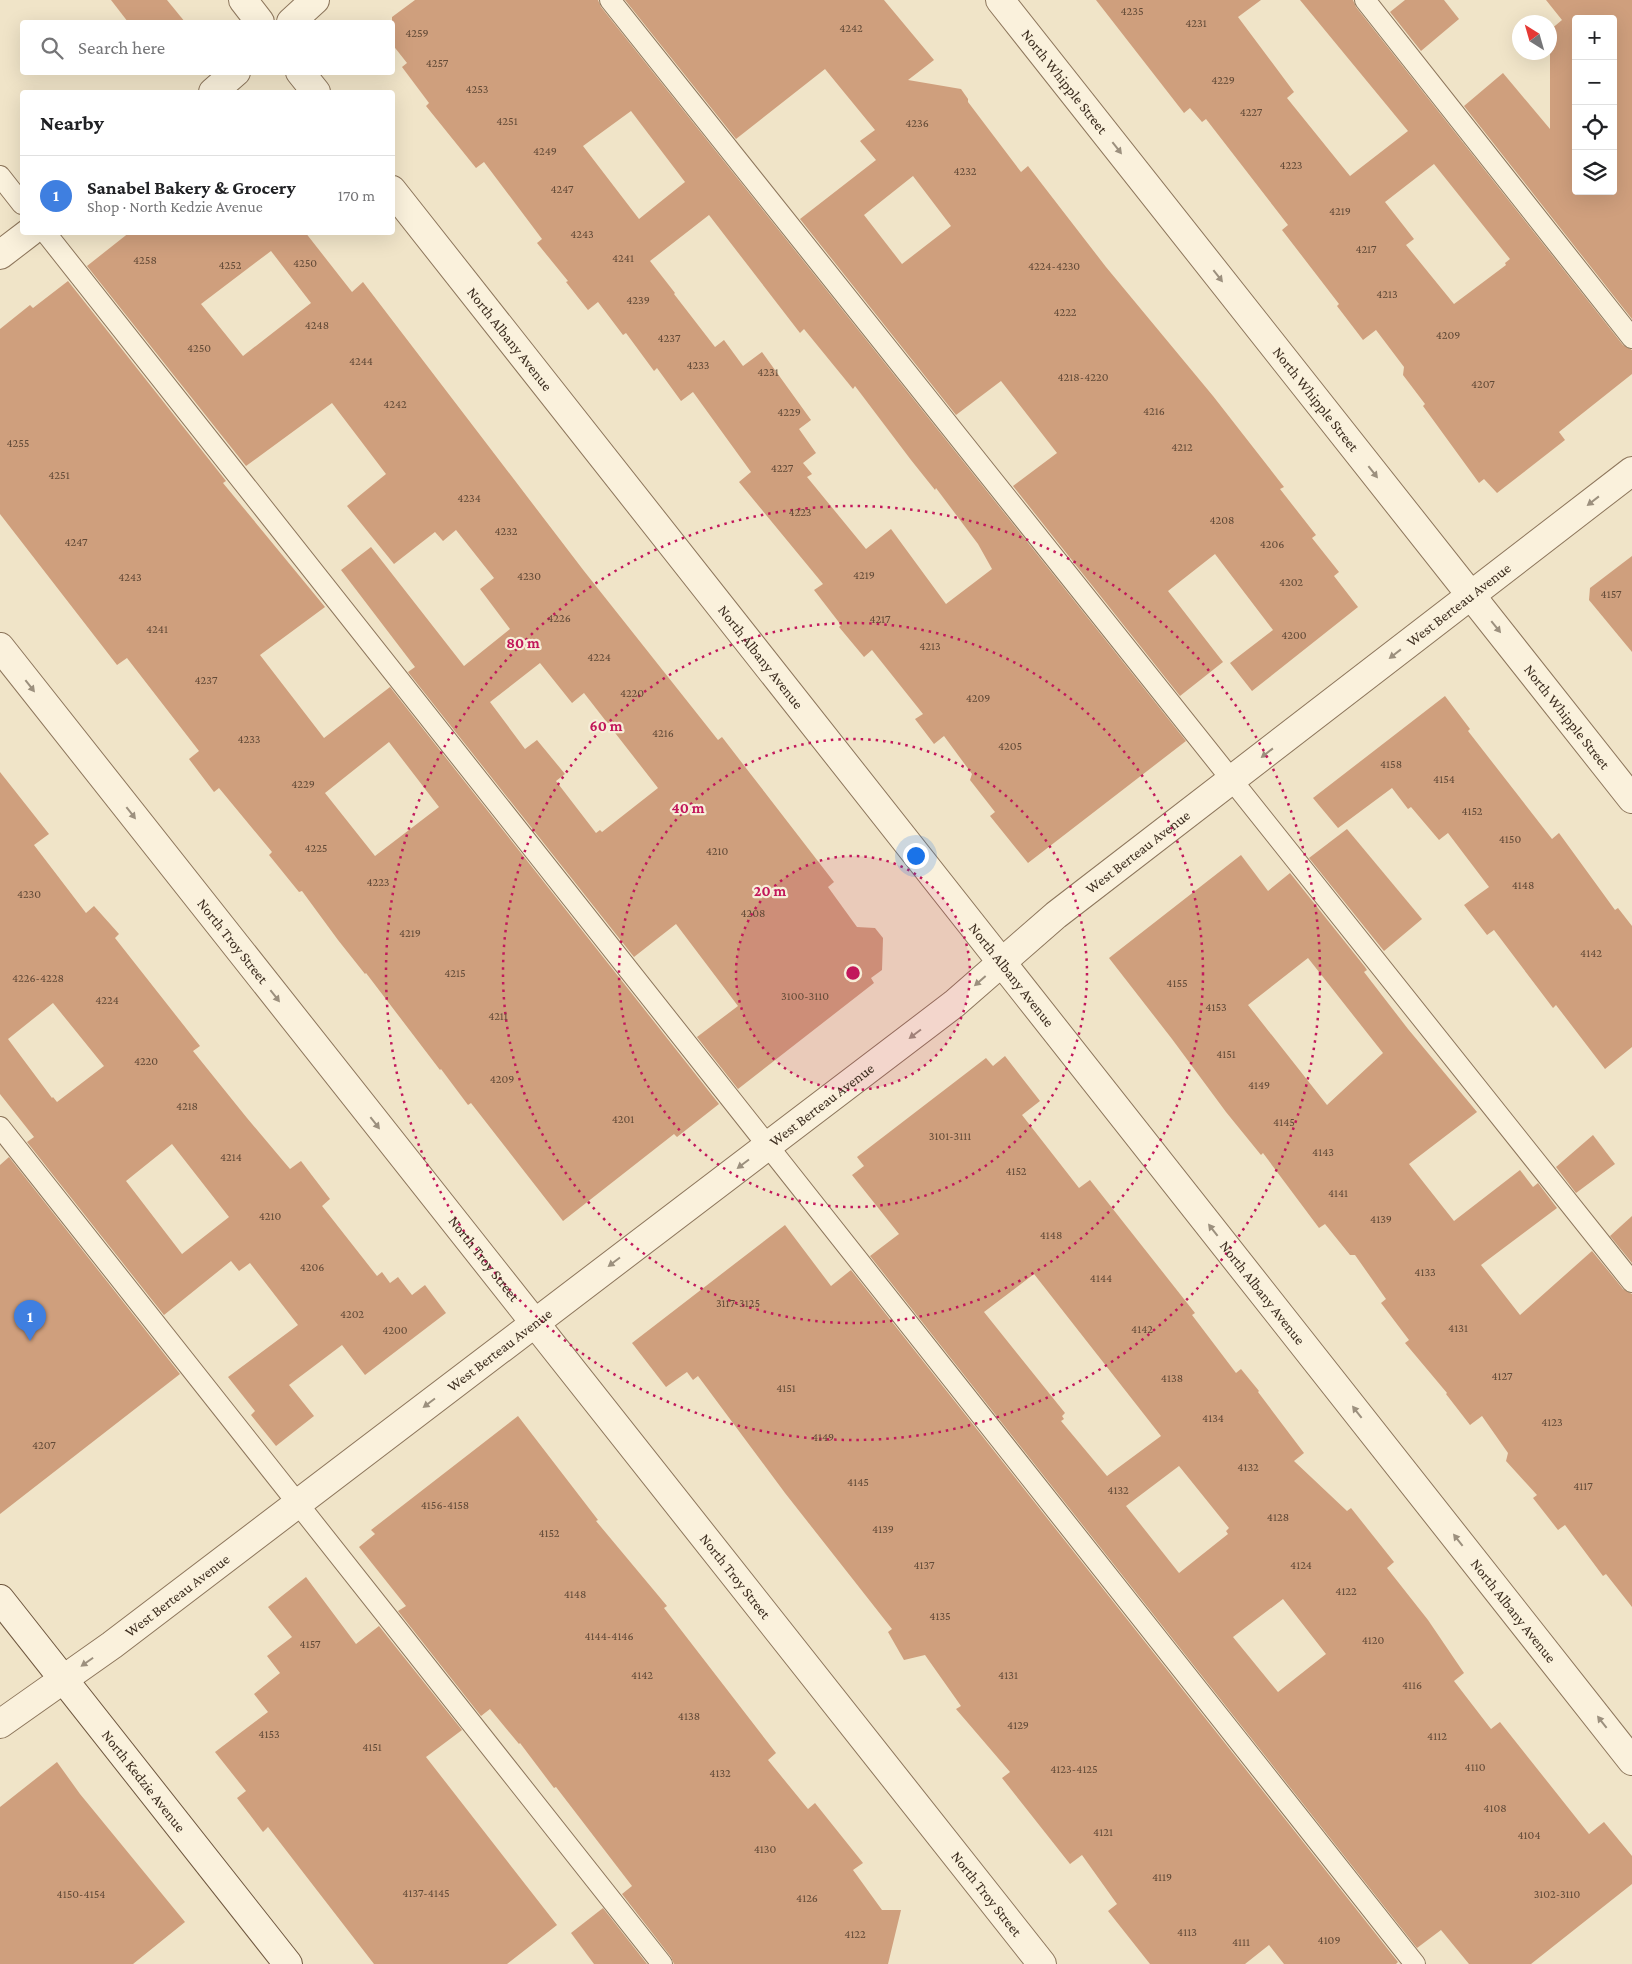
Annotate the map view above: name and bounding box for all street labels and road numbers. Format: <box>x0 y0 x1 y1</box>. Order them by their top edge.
street label: North Whipple Street <box>1018 26 1111 138</box>
street label: North Albany Avenue <box>464 284 556 394</box>
street label: North Whipple Street <box>1270 344 1363 455</box>
street label: West Berteau Avenue <box>1403 559 1514 650</box>
street label: North Albany Avenue <box>715 602 807 712</box>
street label: North Whipple Street <box>1521 661 1614 773</box>
street label: West Berteau Avenue <box>1083 807 1193 897</box>
street label: North Troy Street <box>194 895 272 988</box>
street label: North Albany Avenue <box>966 920 1058 1030</box>
street label: West Berteau Avenue <box>766 1060 877 1150</box>
street label: North Troy Street <box>445 1213 523 1305</box>
street label: North Albany Avenue <box>1217 1238 1309 1348</box>
street label: West Berteau Avenue <box>444 1305 555 1395</box>
street label: North Troy Street <box>697 1531 774 1623</box>
street label: West Berteau Avenue <box>122 1550 233 1640</box>
street label: North Albany Avenue <box>1468 1556 1559 1666</box>
street label: North Kedzie Avenue <box>99 1727 189 1836</box>
street label: North Troy Street <box>948 1848 1026 1940</box>

